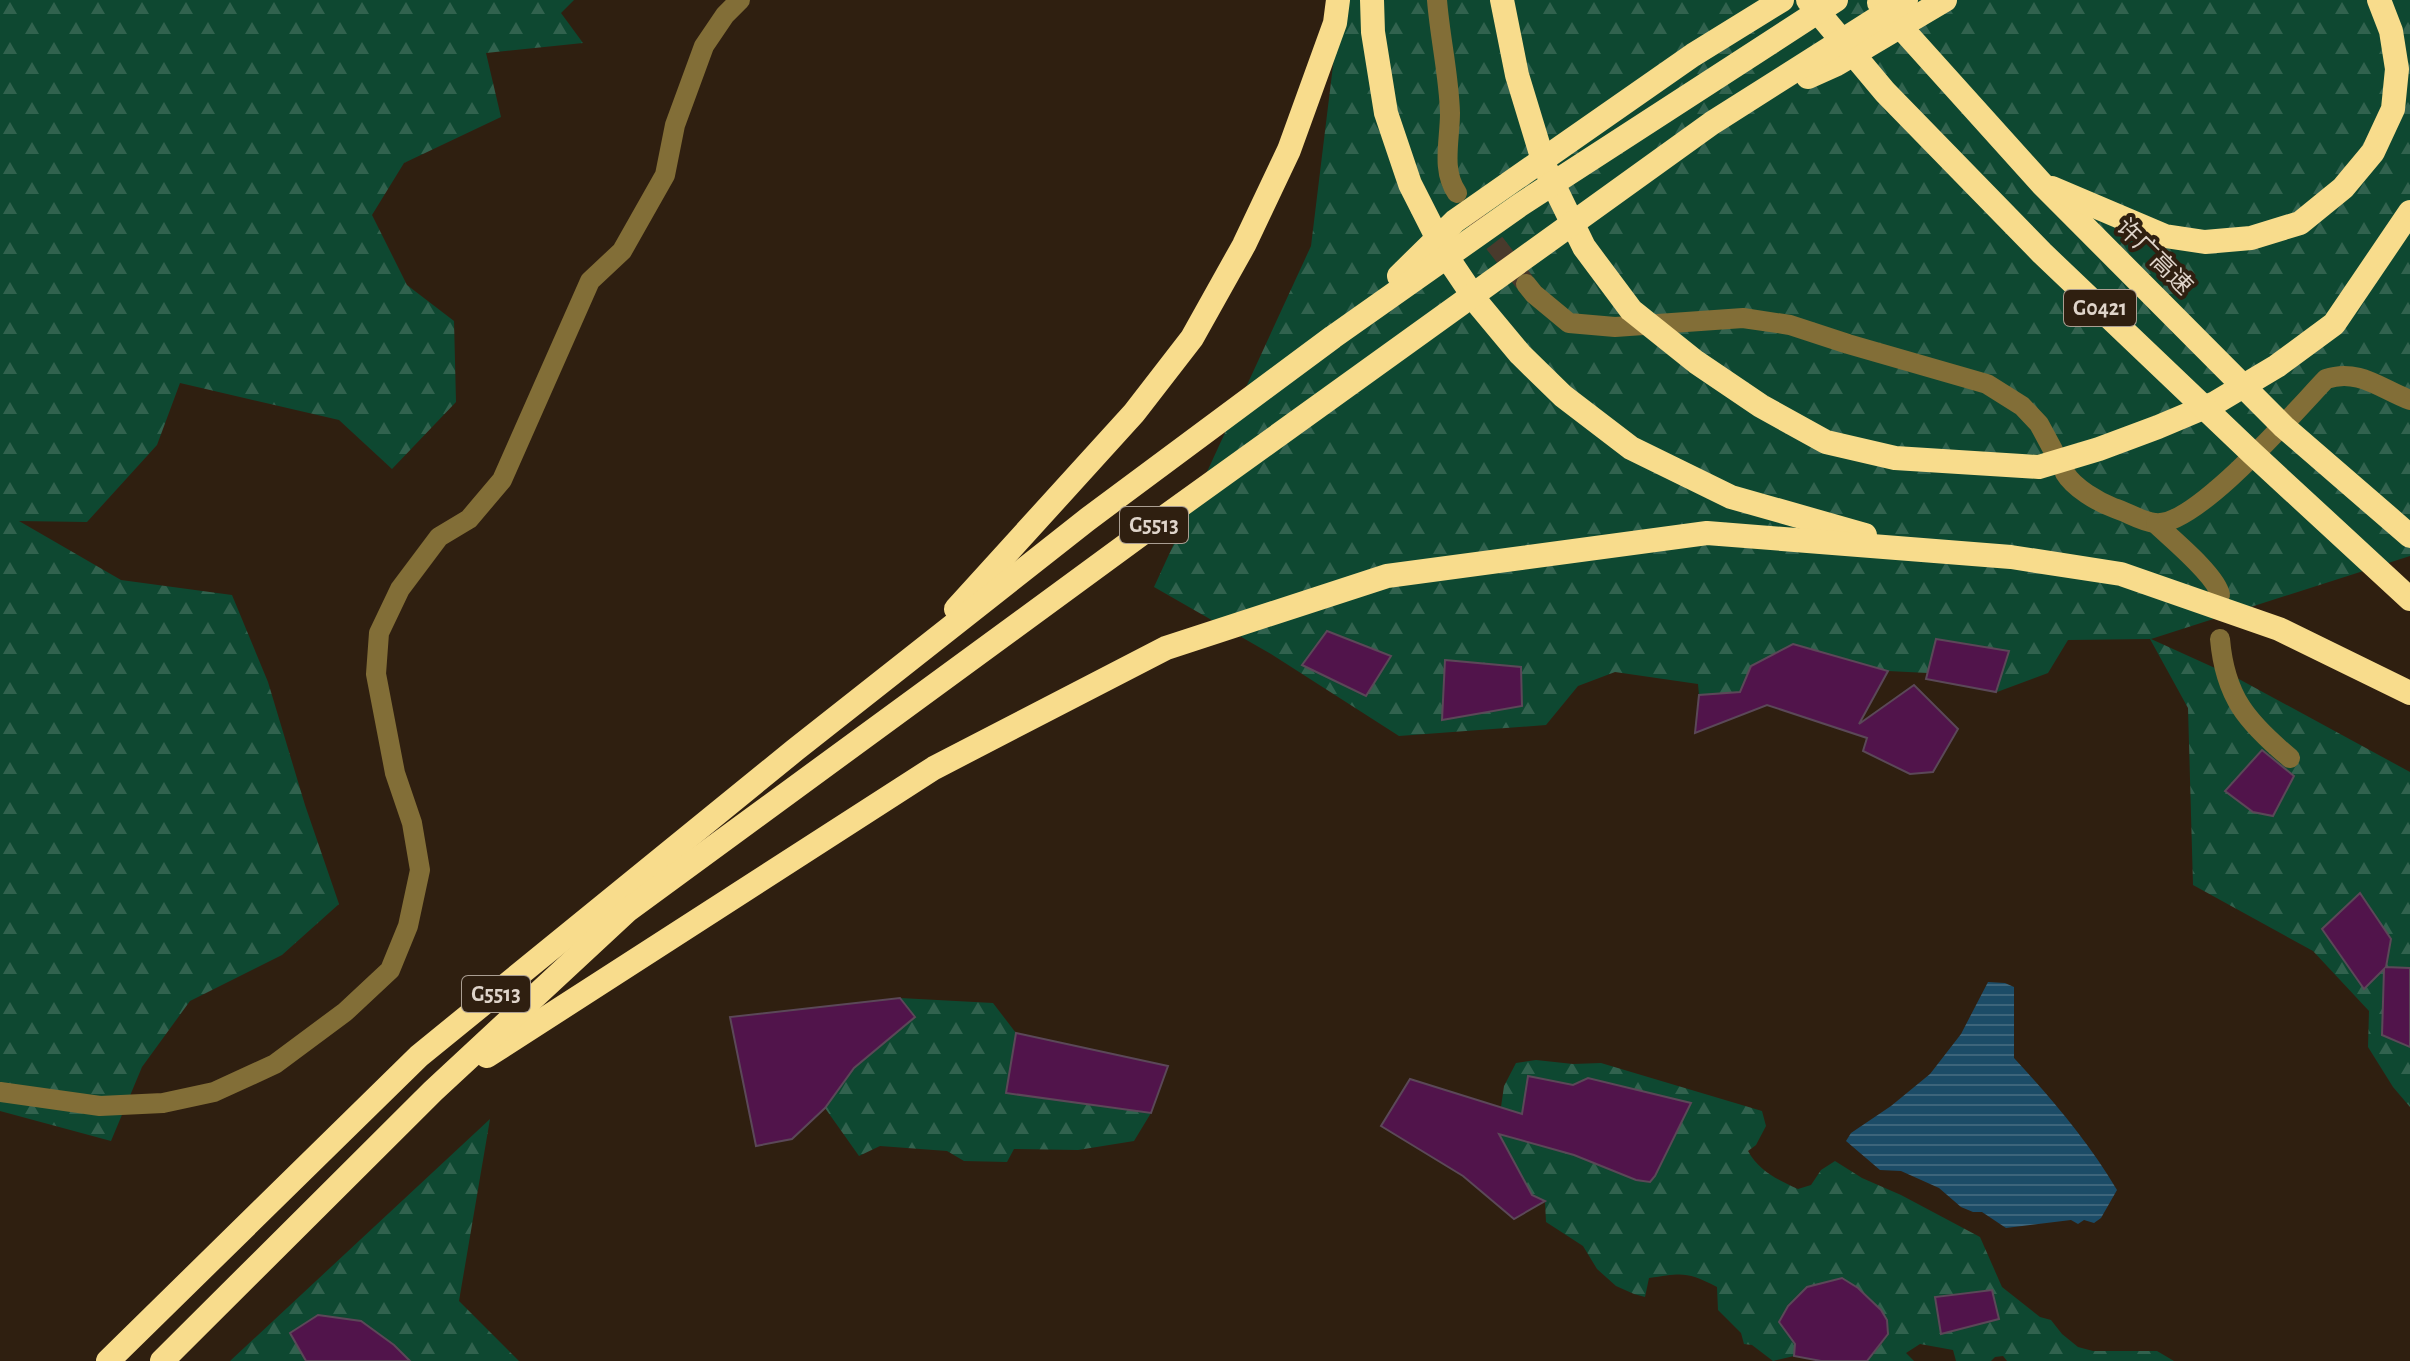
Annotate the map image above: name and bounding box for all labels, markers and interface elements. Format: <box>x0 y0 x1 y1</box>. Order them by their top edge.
street label: 许广高速 <box>2112 213 2198 299</box>
road number: G0421 <box>2064 290 2136 326</box>
road number: G5513 <box>1120 507 1188 543</box>
road number: G5513 <box>462 976 530 1012</box>

